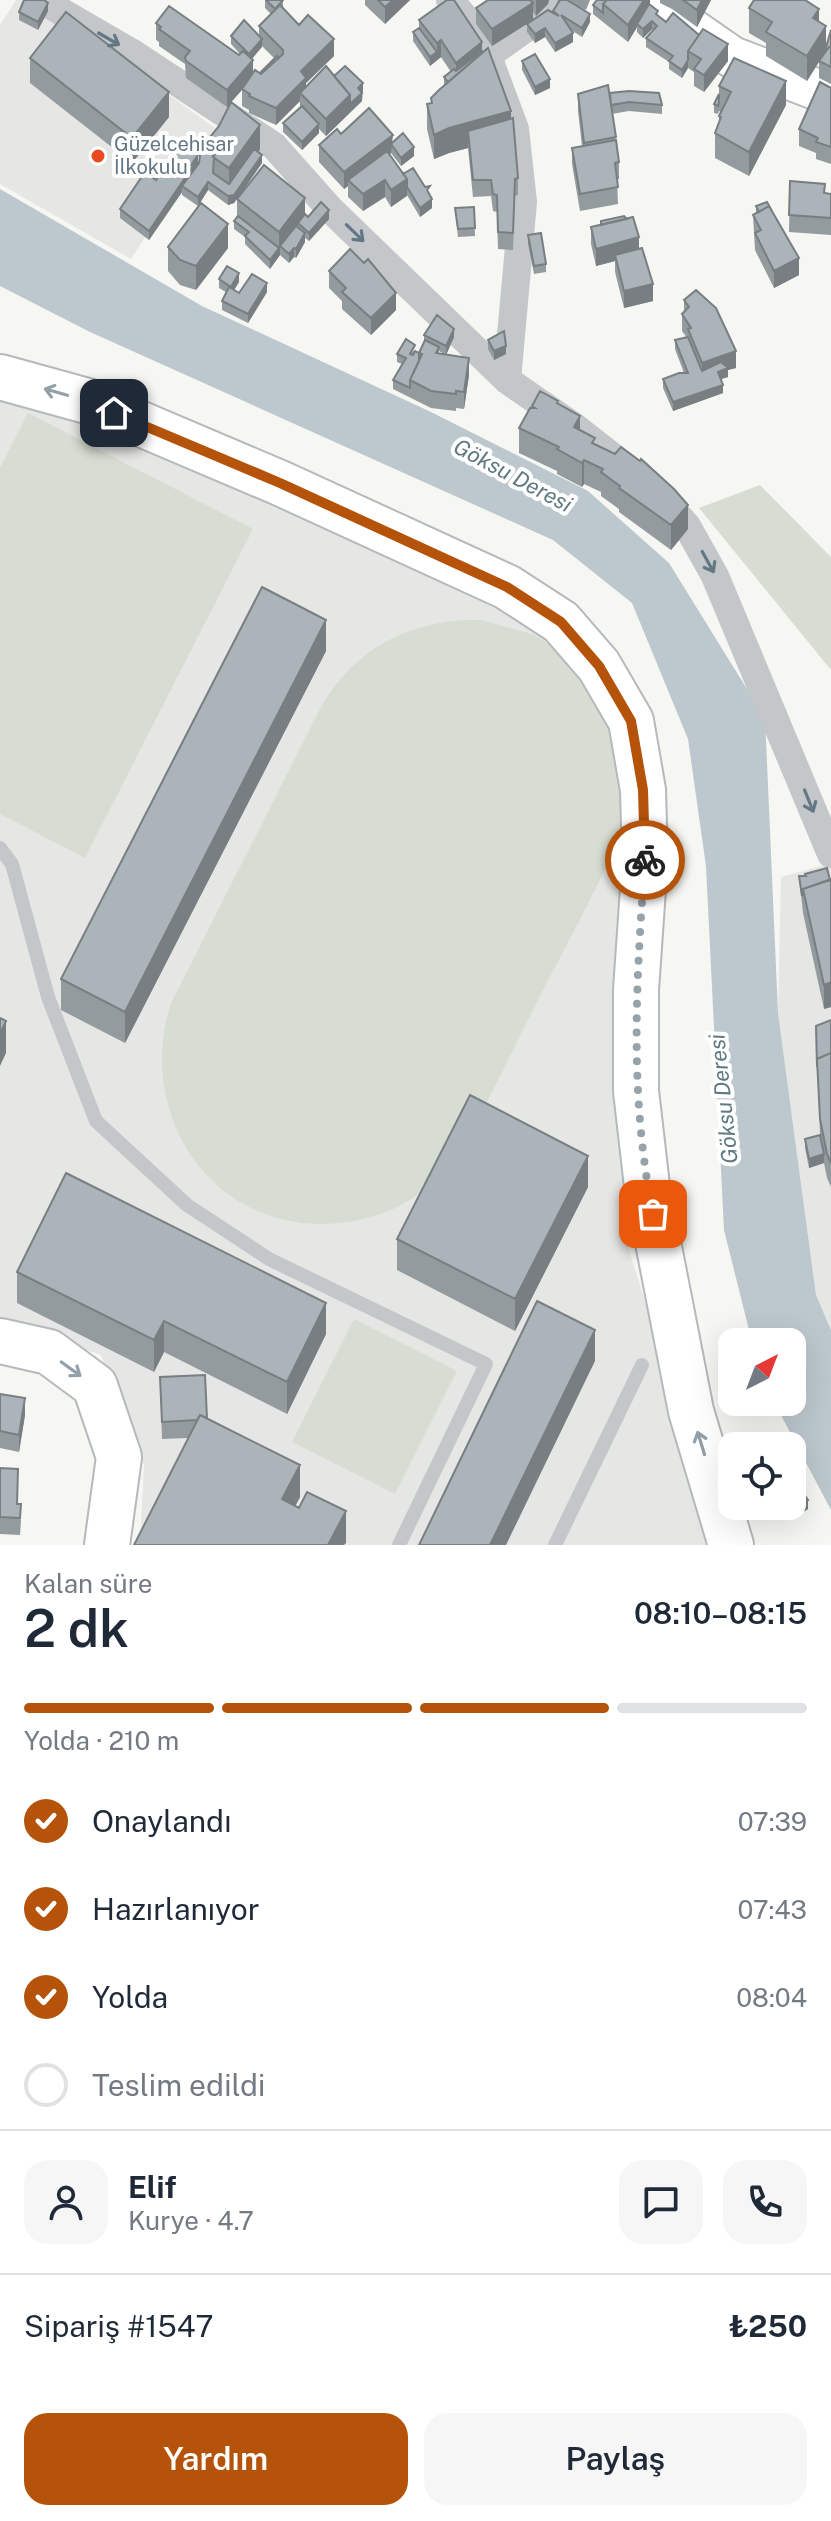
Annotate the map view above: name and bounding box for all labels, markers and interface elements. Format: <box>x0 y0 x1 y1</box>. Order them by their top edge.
one-way arrow <box>97 31 120 47</box>
place label: Güzelcehisar İlkokulu <box>114 132 234 179</box>
marker: Güzelcehisar İlkokulu <box>89 147 107 165</box>
one-way arrow <box>345 223 364 242</box>
pin <box>80 379 148 447</box>
one-way arrow <box>44 384 69 399</box>
icon: home <box>92 391 136 435</box>
water label: Göksu Deresi <box>449 433 577 517</box>
one-way arrow <box>700 550 716 573</box>
one-way arrow <box>803 788 817 813</box>
courier <box>605 820 685 900</box>
icon: bike <box>623 838 667 882</box>
water label: Göksu Deresi <box>703 1032 743 1165</box>
pin <box>619 1180 687 1248</box>
icon: bag <box>631 1192 675 1236</box>
north arrow <box>718 1328 806 1416</box>
map controls <box>718 1328 806 1520</box>
one-way arrow <box>60 1361 82 1377</box>
one-way arrow <box>693 1431 708 1457</box>
button: locate <box>718 1432 806 1520</box>
text: Kalan süre <box>24 1568 152 1599</box>
text: 08:10–08:15 <box>634 1595 807 1631</box>
text: 2 dk <box>24 1598 129 1659</box>
text: Yolda · 210 m <box>24 1725 179 1756</box>
icon: check <box>24 1799 68 1843</box>
text: Onaylandı <box>92 1803 231 1839</box>
text: 07:39 <box>738 1806 807 1837</box>
icon: check <box>24 1887 68 1931</box>
text: Hazırlanıyor <box>92 1891 260 1927</box>
text: 07:43 <box>738 1894 807 1925</box>
icon: check <box>24 1975 68 2019</box>
text: Yolda <box>92 1979 168 2015</box>
text: 08:04 <box>736 1982 807 2013</box>
text: Teslim edildi <box>92 2067 265 2103</box>
button: person <box>24 2160 108 2244</box>
button: chat <box>619 2160 703 2244</box>
button: phone <box>723 2160 807 2244</box>
text: Elif <box>128 2169 176 2205</box>
text: Kurye · 4.7 <box>128 2205 254 2236</box>
text: Sipariş #1547 <box>24 2308 214 2344</box>
text: ₺250 <box>729 2308 807 2344</box>
button: Yardım <box>24 2413 408 2505</box>
button: Paylaş <box>424 2413 807 2505</box>

